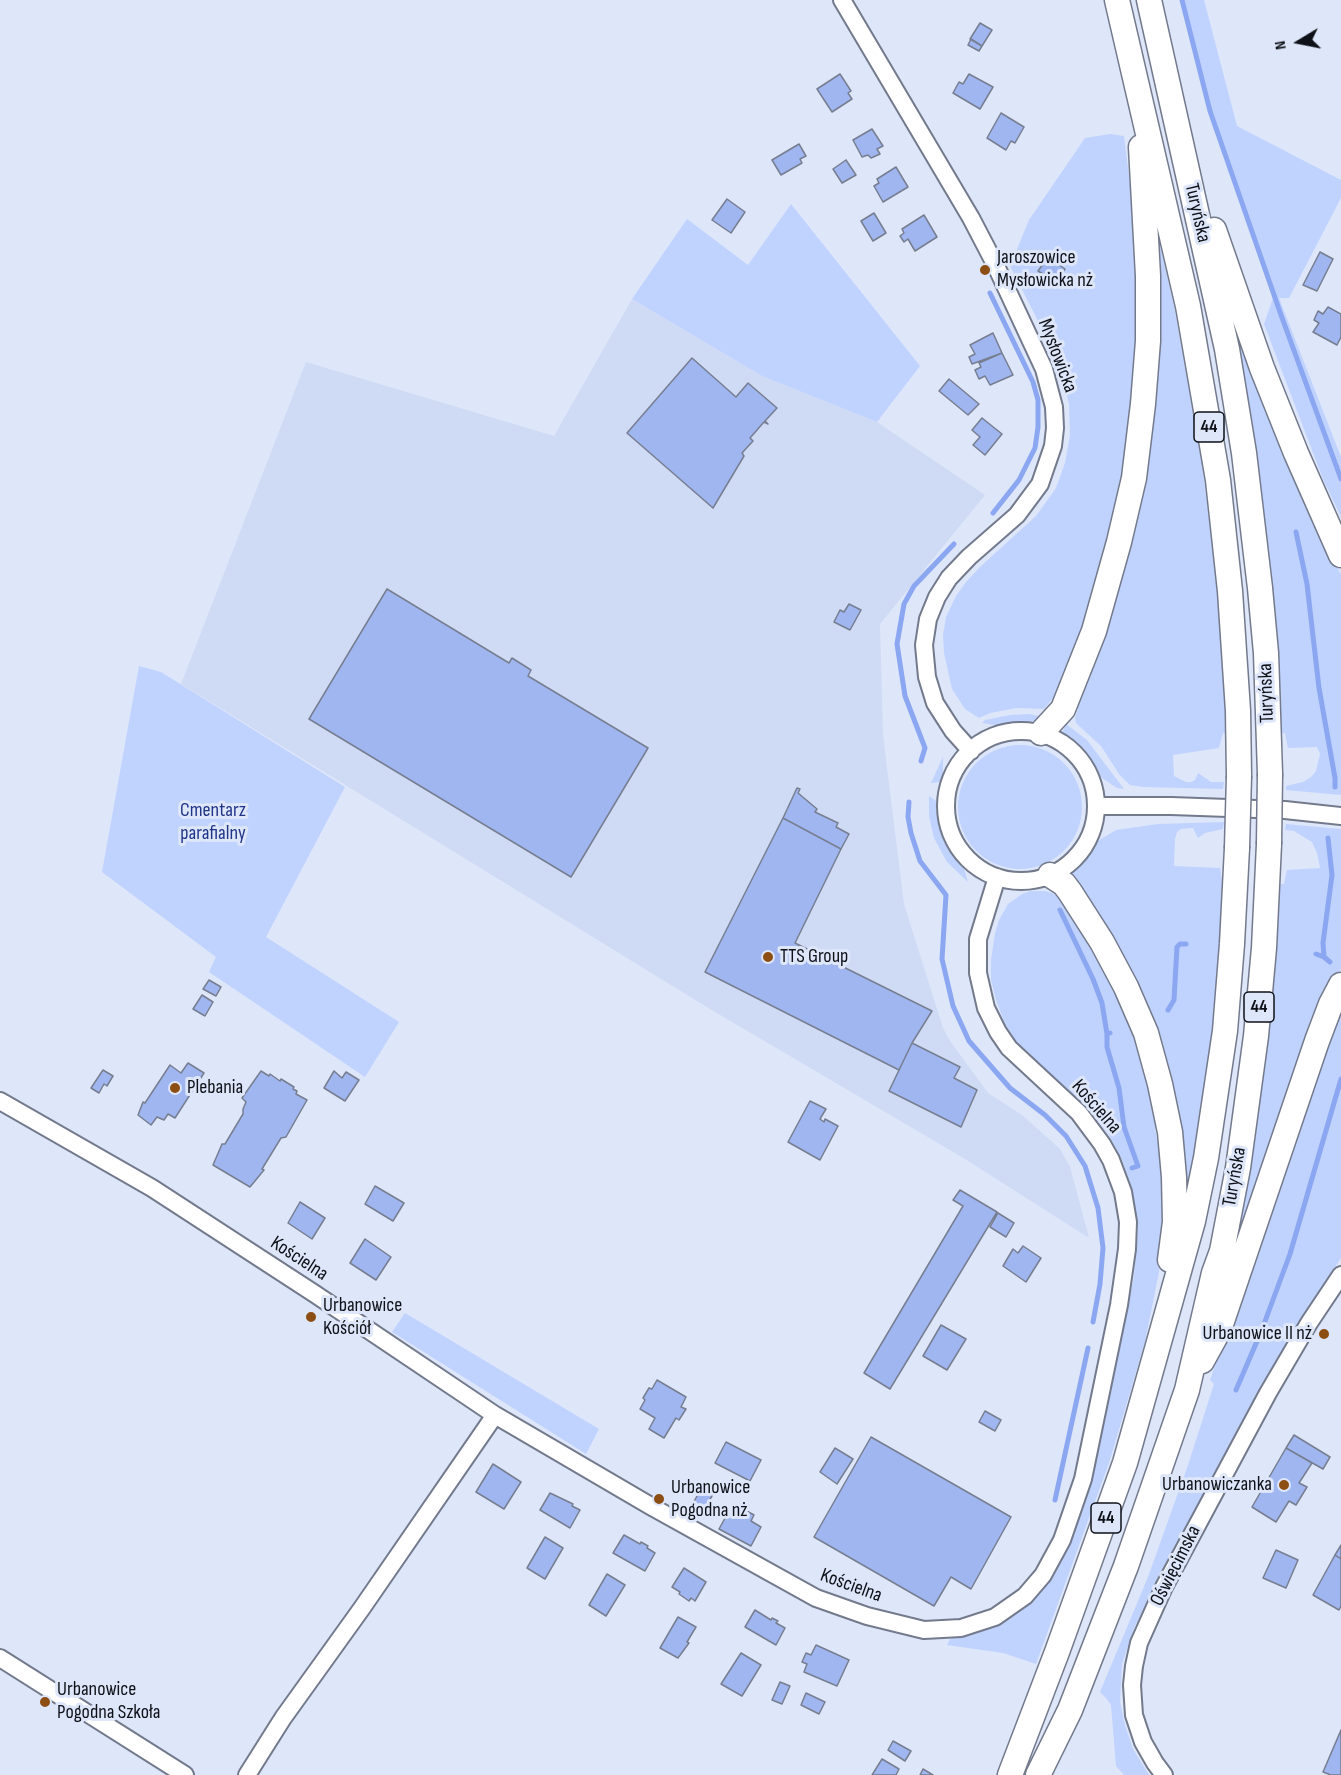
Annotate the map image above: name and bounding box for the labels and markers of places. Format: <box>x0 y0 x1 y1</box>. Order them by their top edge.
place label: Jaroszowice Mysłowicka nż <box>997 246 1093 293</box>
marker: Jaroszowice Mysłowicka nż <box>978 263 992 277</box>
place label: TTS Group <box>780 945 848 969</box>
marker: TTS Group <box>761 950 775 964</box>
place label: Plebania <box>187 1076 243 1100</box>
marker: Plebania <box>168 1081 182 1095</box>
place label: Urbanowice Kościół <box>323 1294 402 1341</box>
marker: Urbanowice Kościół <box>304 1310 318 1324</box>
place label: Urbanowice II nż <box>1203 1322 1312 1346</box>
marker: Urbanowice II nż <box>1317 1327 1331 1341</box>
place label: Urbanowiczanka <box>1162 1473 1272 1497</box>
place label: Urbanowice Pogodna nż <box>671 1476 750 1523</box>
marker: Urbanowiczanka <box>1277 1478 1291 1492</box>
marker: Urbanowice Pogodna nż <box>652 1492 666 1506</box>
place label: Urbanowice Pogodna Szkoła <box>57 1678 160 1725</box>
marker: Urbanowice Pogodna Szkoła <box>38 1695 52 1709</box>

